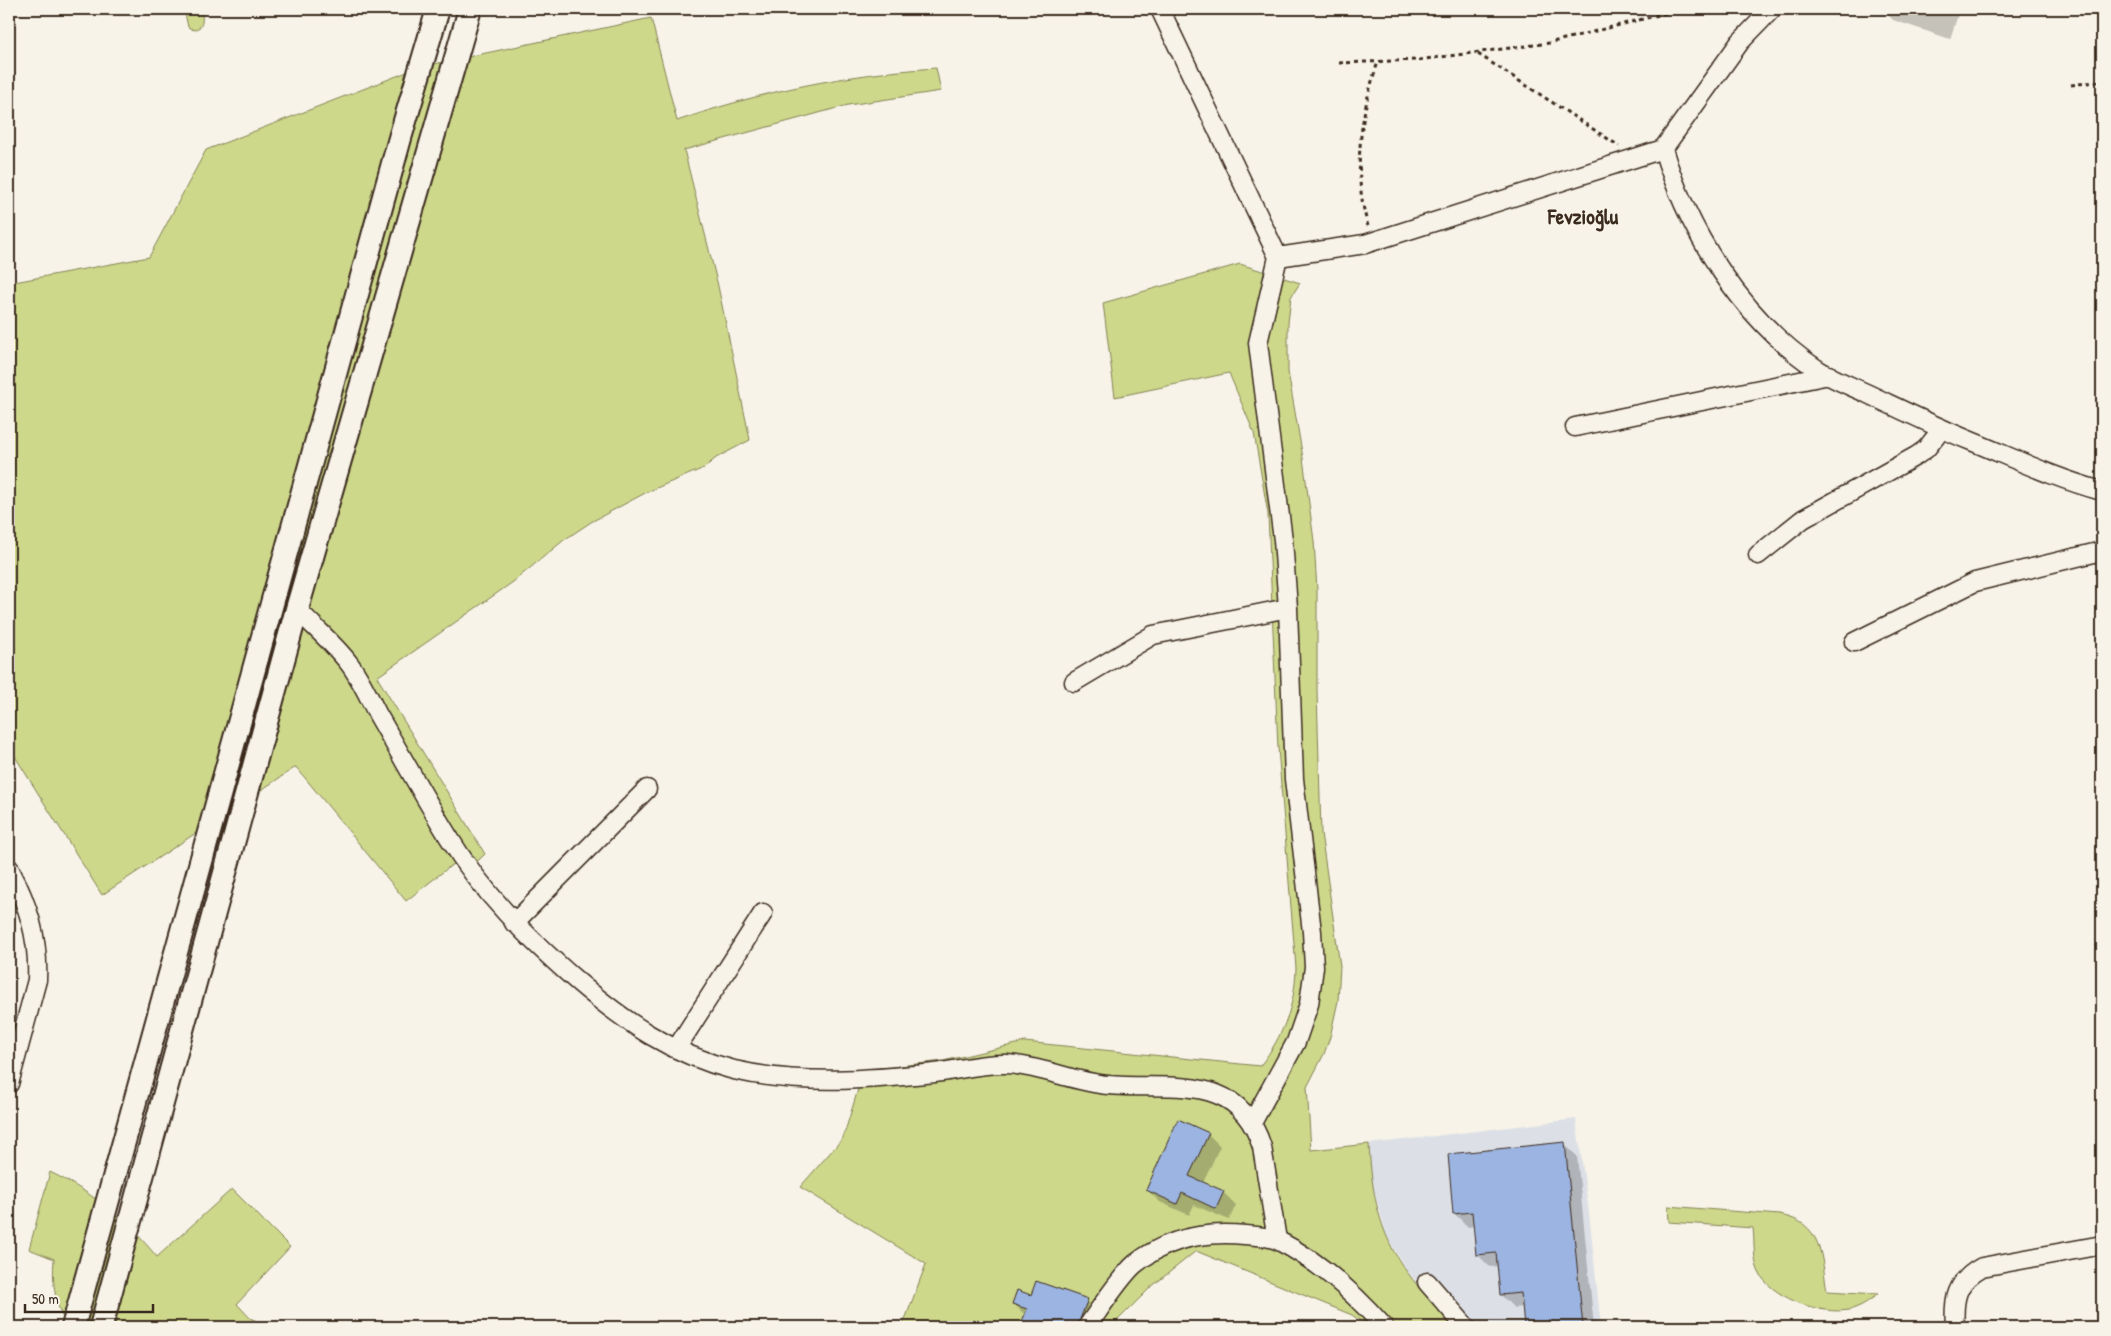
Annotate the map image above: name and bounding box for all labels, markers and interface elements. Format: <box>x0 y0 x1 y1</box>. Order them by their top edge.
district label: Fevzioğlu <box>1547 202 1619 232</box>
scale bar <box>25 1281 152 1313</box>
text: 50 m <box>32 1288 59 1309</box>

